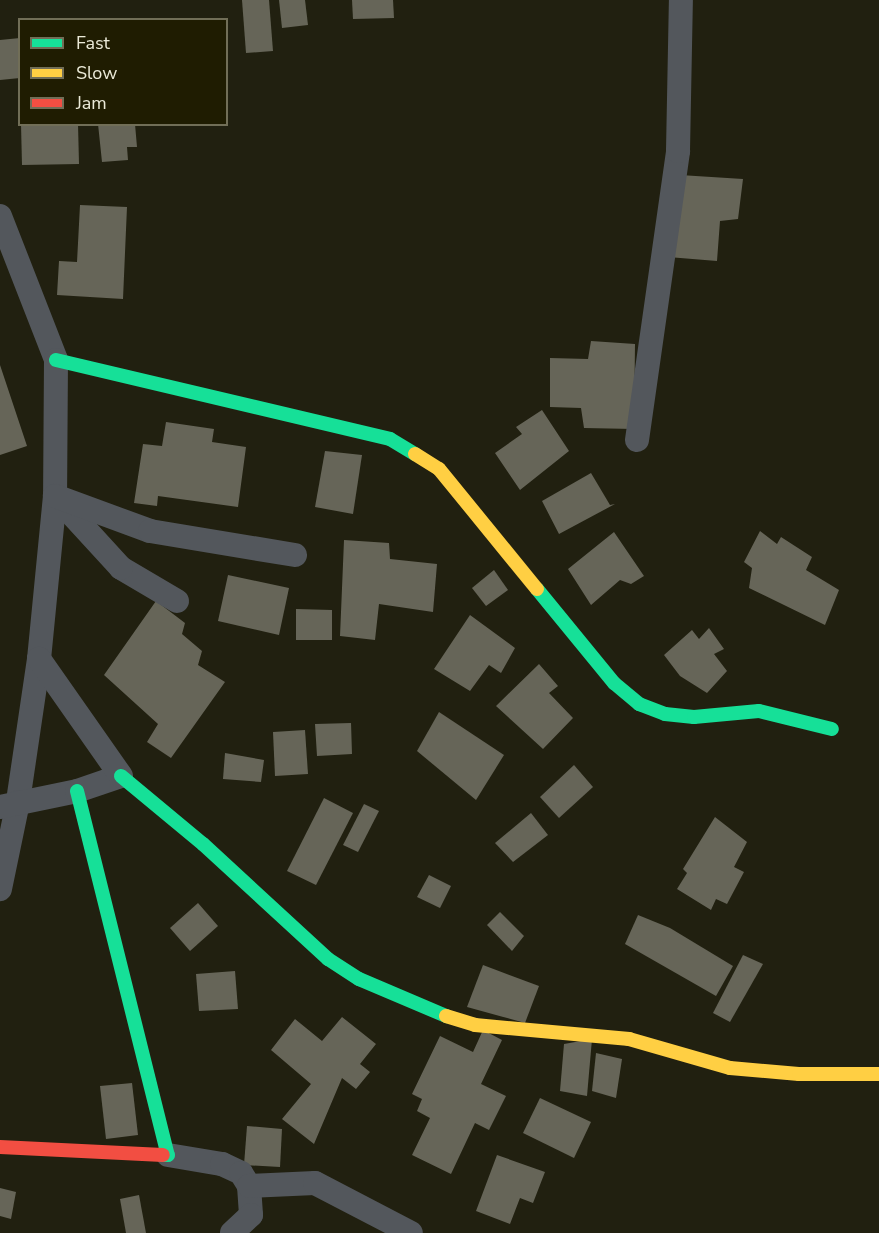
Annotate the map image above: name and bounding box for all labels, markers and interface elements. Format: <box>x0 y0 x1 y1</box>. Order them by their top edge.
legend <box>18 18 228 126</box>
text: Fast <box>76 31 110 55</box>
text: Slow <box>76 61 117 85</box>
text: Jam <box>76 91 107 115</box>

